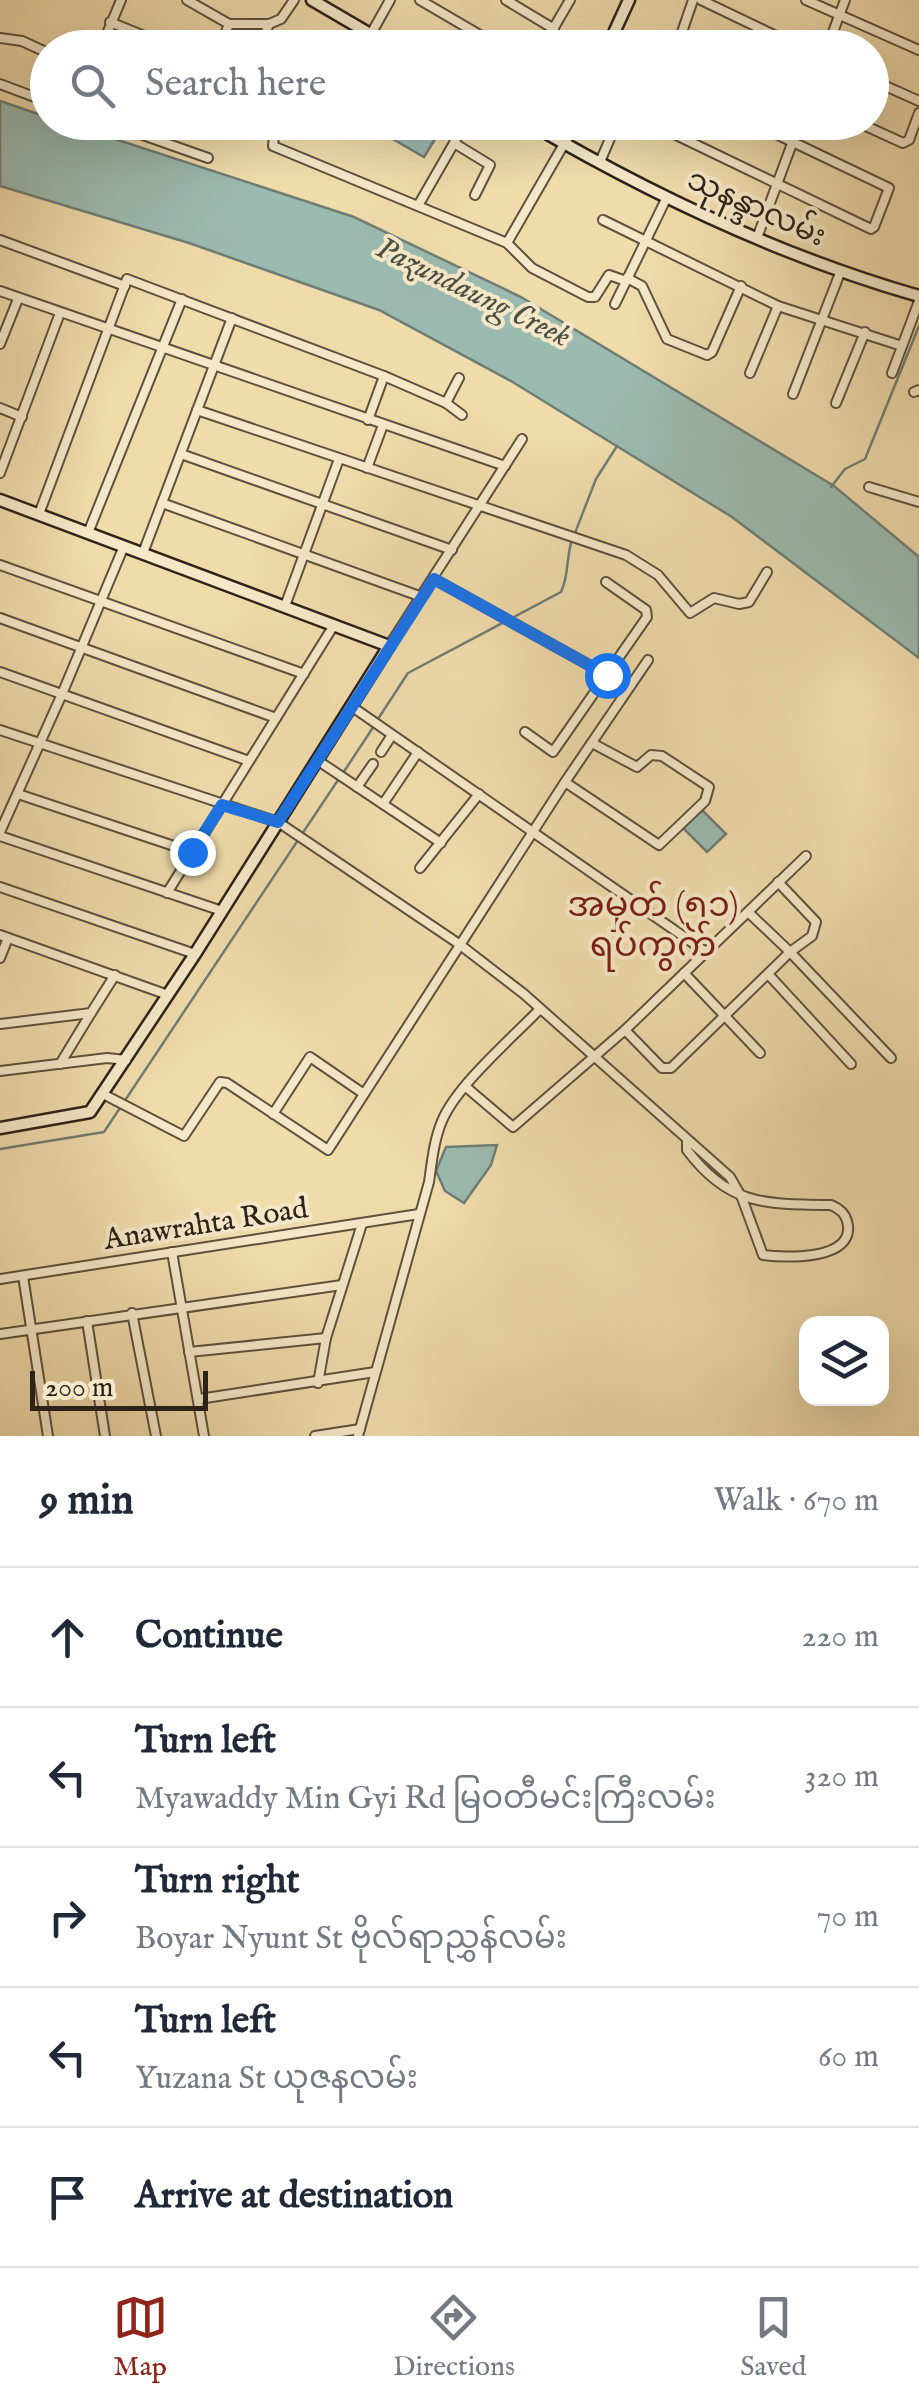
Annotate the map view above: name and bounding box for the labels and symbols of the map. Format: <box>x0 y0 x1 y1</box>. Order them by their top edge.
street label: သုနန္ဒာလမ်း <box>679 157 833 261</box>
water label: Pazundaung Creek <box>369 228 577 358</box>
route start <box>585 653 631 699</box>
route end <box>170 830 216 876</box>
district label: အမှတ် (၅၁) ရပ်ကွက် <box>567 880 739 972</box>
street label: Anawrahta Road <box>100 1190 312 1260</box>
scale bar <box>30 1366 208 1410</box>

